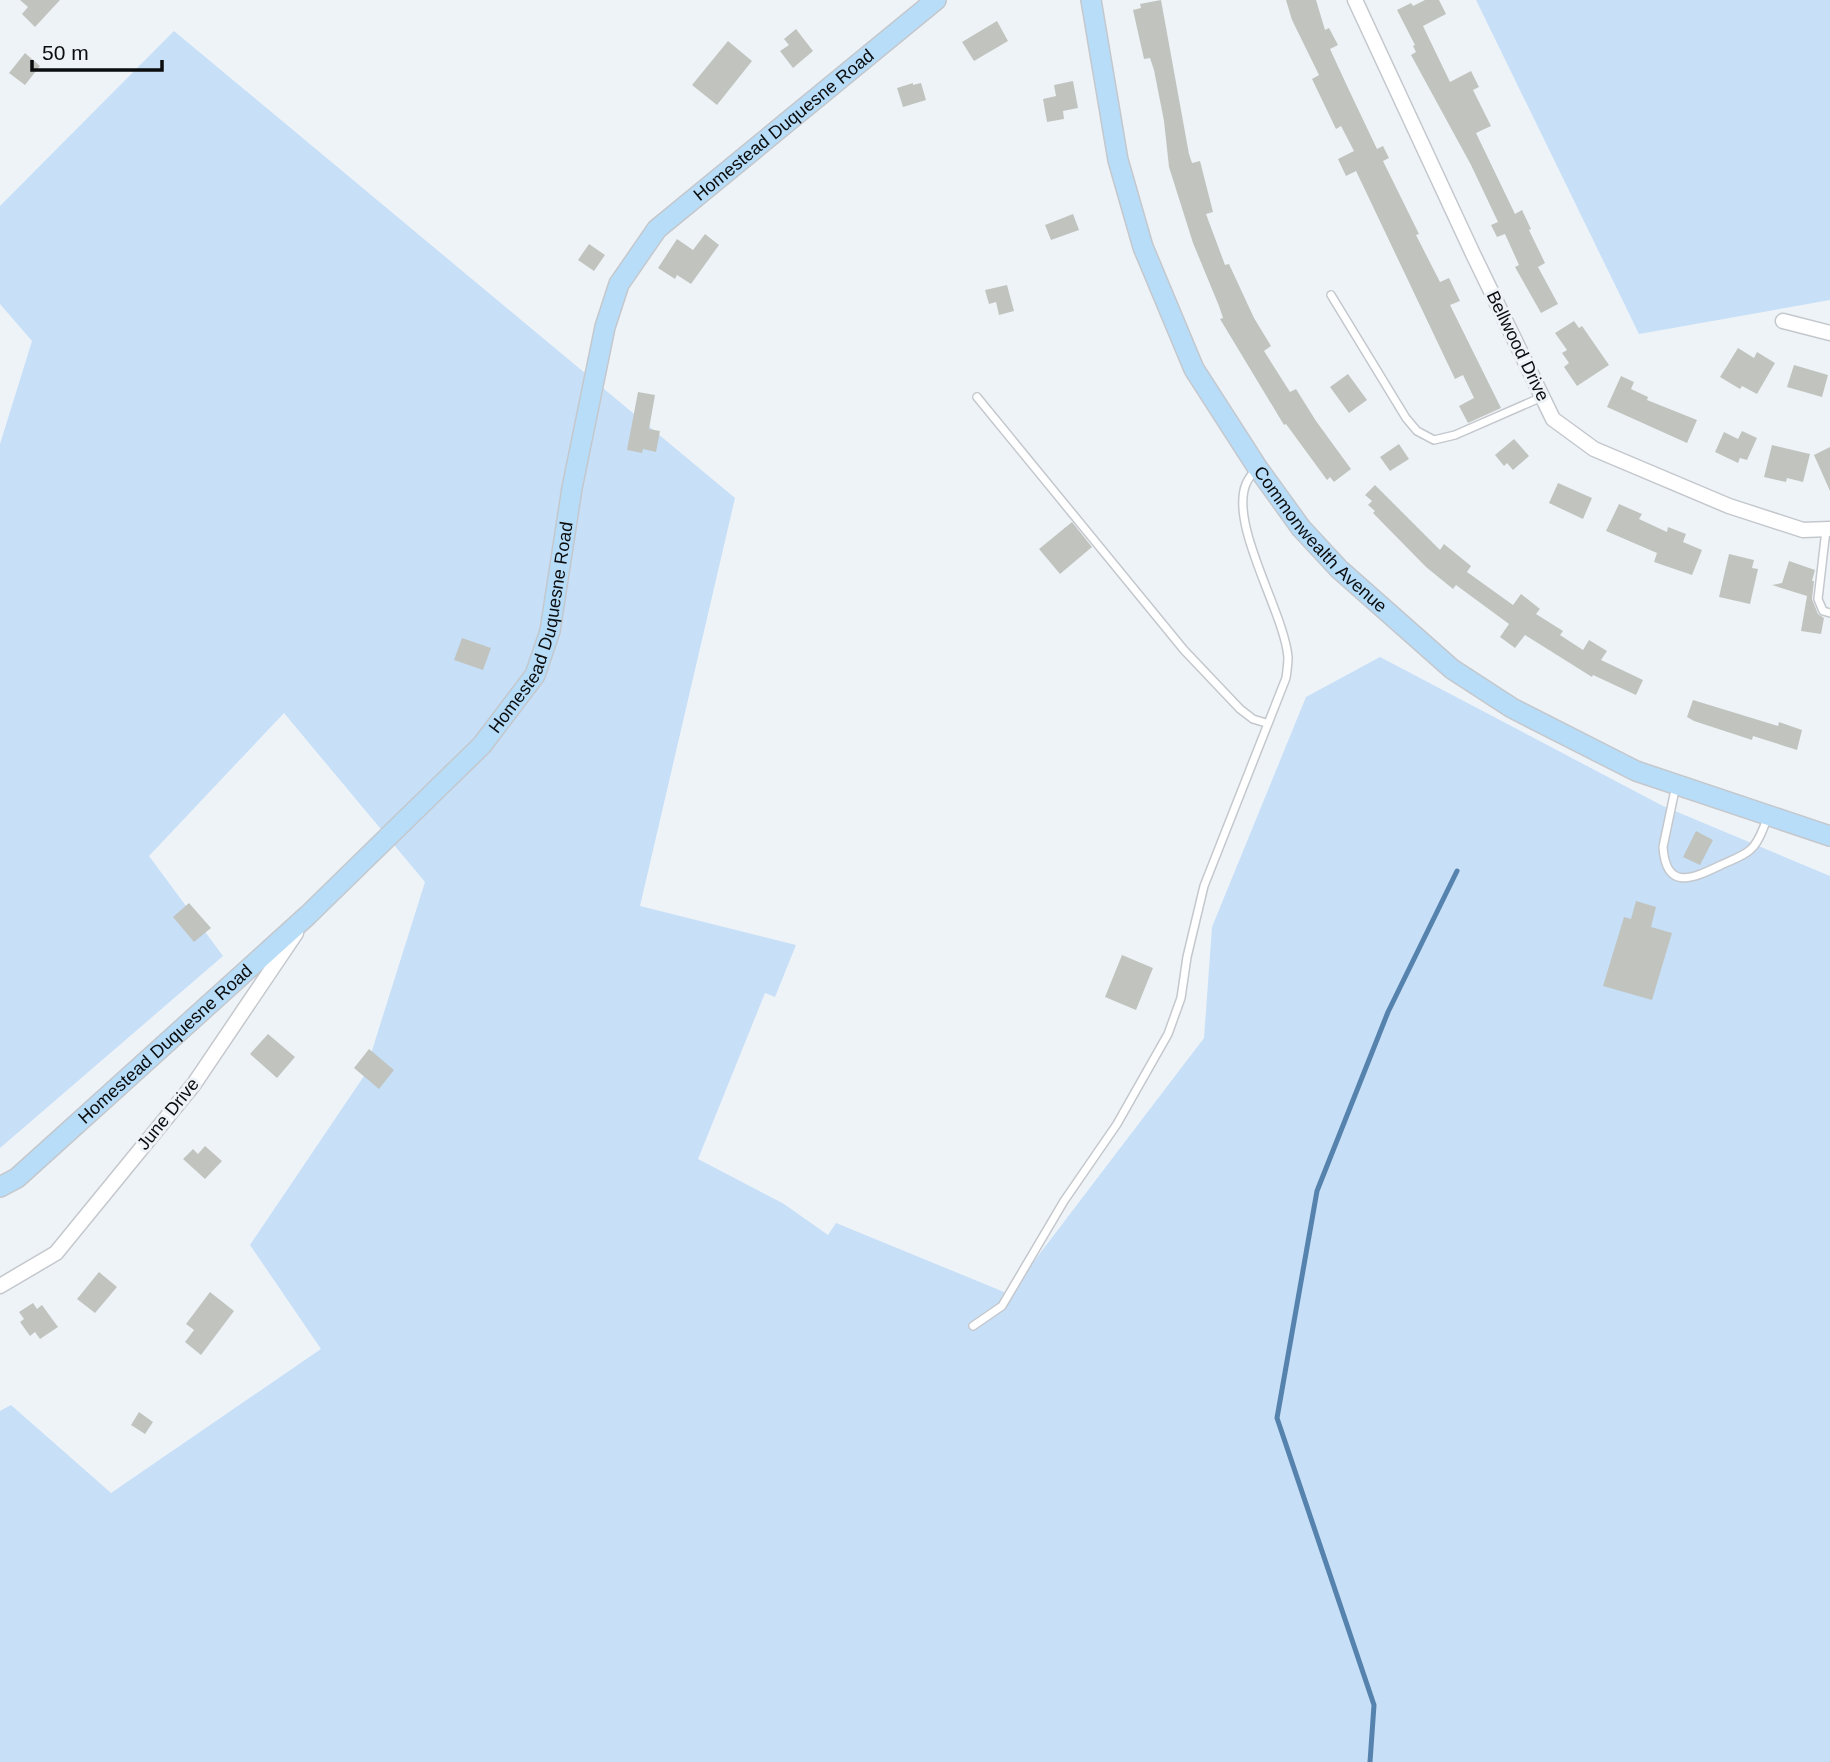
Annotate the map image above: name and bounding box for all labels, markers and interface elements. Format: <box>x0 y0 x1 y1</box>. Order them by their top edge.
scale bar <box>32 28 161 72</box>
text: 50 m <box>42 41 89 64</box>
street label: Homestead Duquesne Road <box>689 45 878 205</box>
street label: Bellwood Drive <box>1483 288 1553 404</box>
street label: Commonwealth Avenue <box>1250 462 1391 616</box>
street label: Homestead Duquesne Road <box>485 520 577 737</box>
street label: Homestead Duquesne Road <box>74 960 256 1128</box>
street label: June Drive <box>133 1074 203 1154</box>

